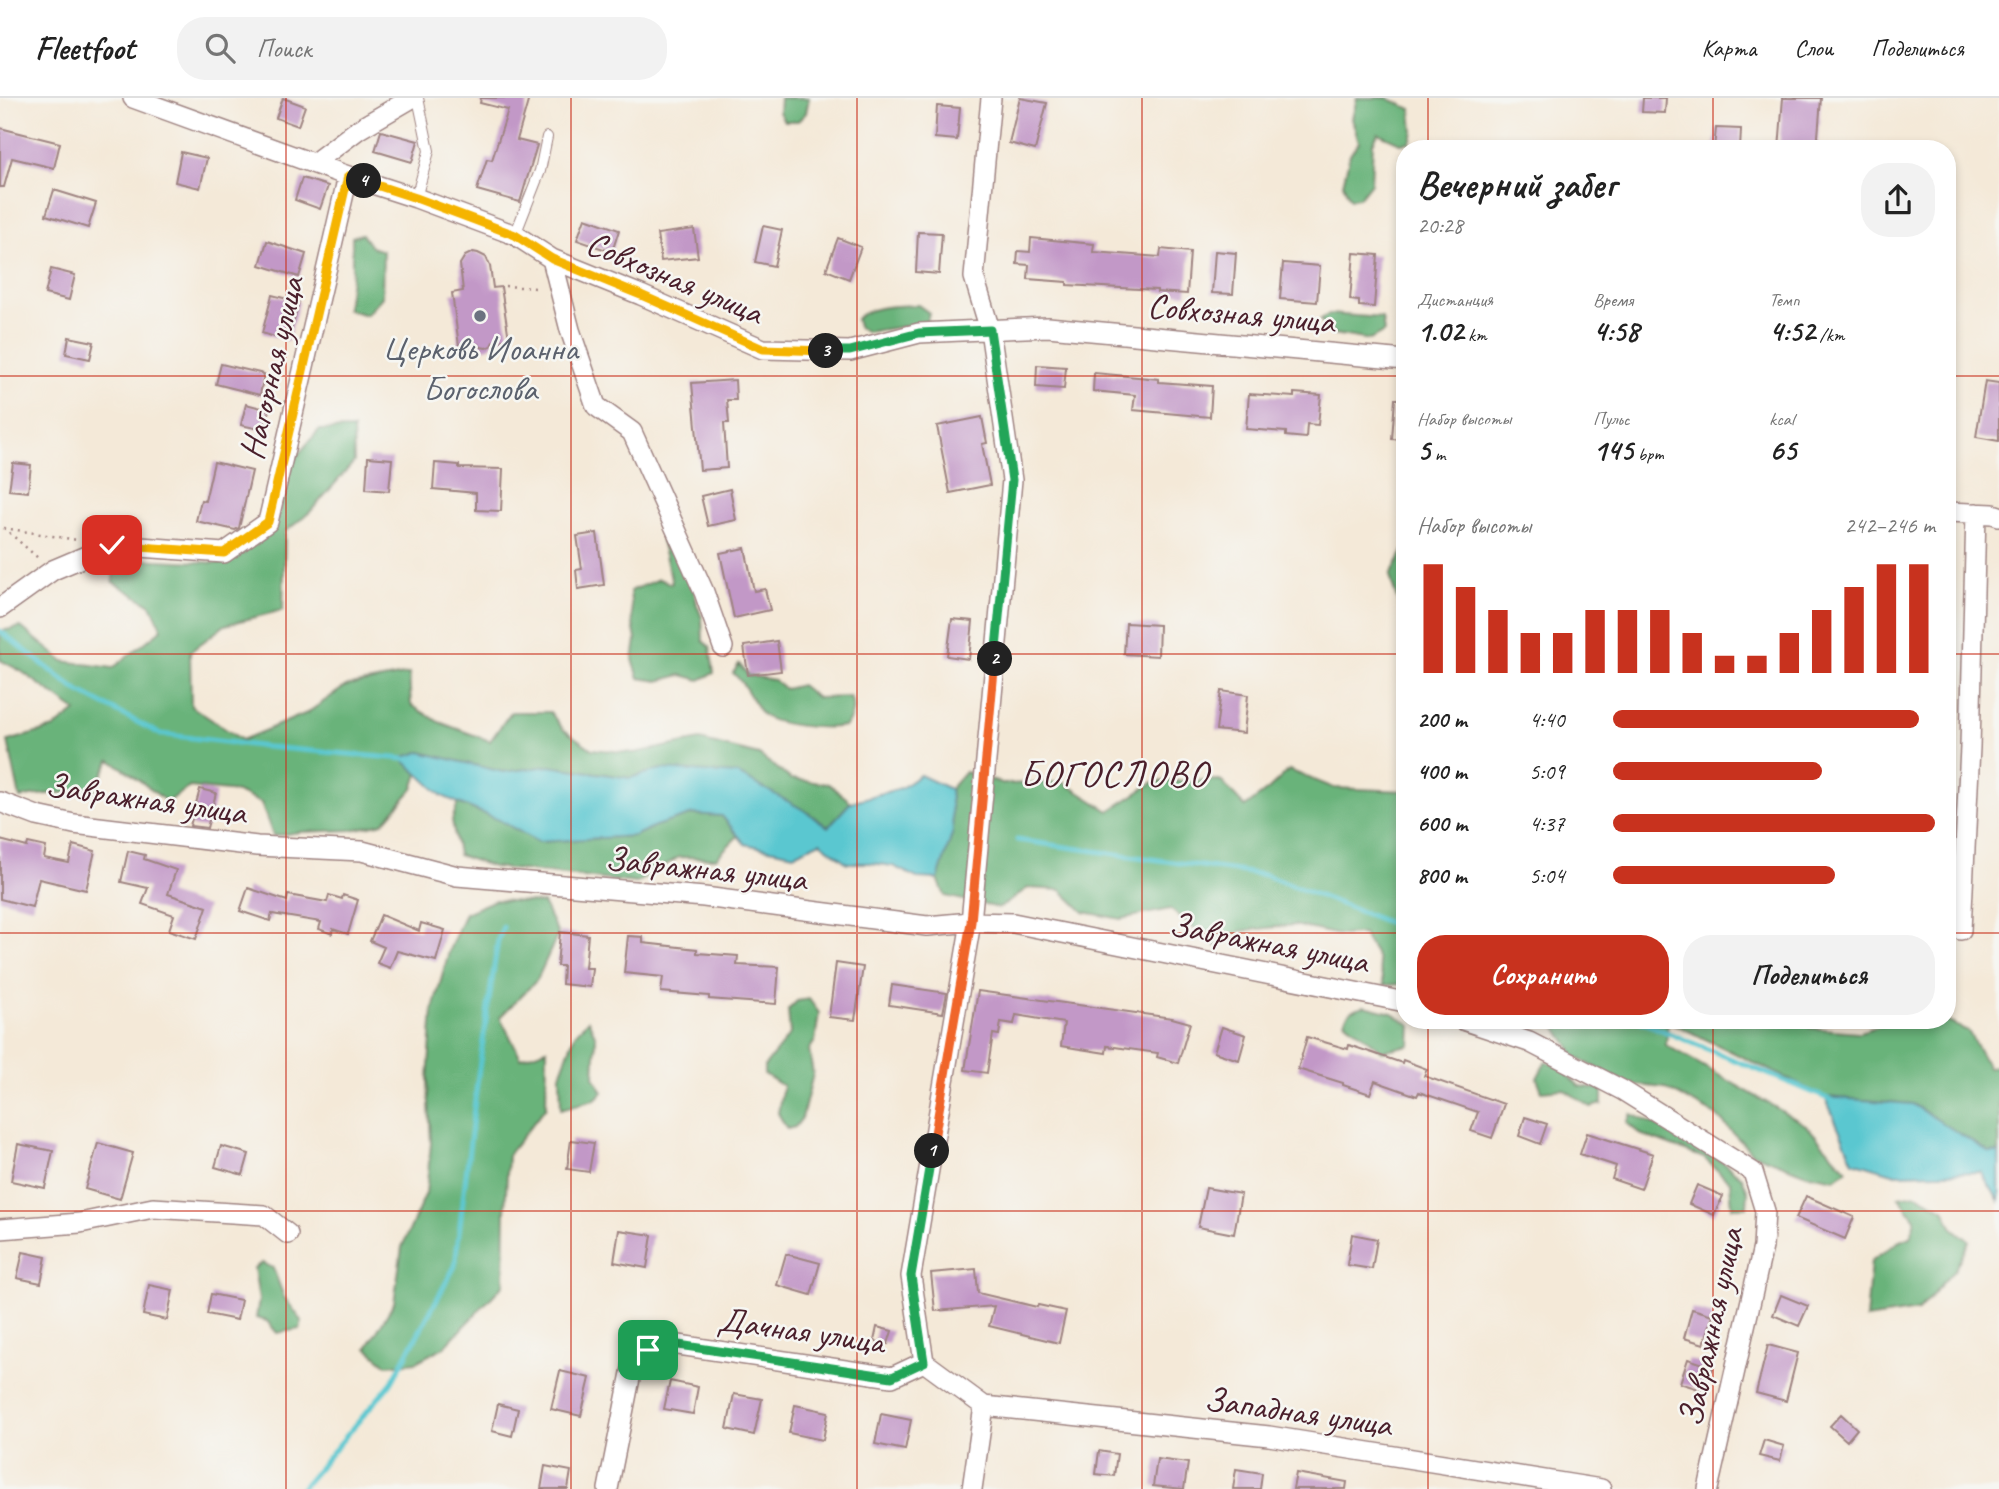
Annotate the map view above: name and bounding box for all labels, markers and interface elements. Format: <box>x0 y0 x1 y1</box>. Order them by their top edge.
search box <box>177 17 667 80</box>
text: Fleetfoot <box>35 27 135 69</box>
icon: search <box>201 29 239 67</box>
text: Поиск <box>257 32 312 65</box>
text: Карта <box>1702 33 1756 63</box>
text: Слои <box>1794 33 1833 63</box>
text: Поделиться <box>1871 33 1964 63</box>
text: Вечерний забег <box>1417 161 1616 208</box>
button: share <box>1861 163 1935 237</box>
pin: 4 <box>346 164 382 198</box>
text: 4 <box>359 168 368 192</box>
text: 20:28 <box>1417 211 1463 240</box>
street label: Совхозная улица <box>580 220 772 336</box>
street label: Нагорная улица <box>229 270 315 464</box>
street label: Совхозная улица <box>1146 283 1339 344</box>
text: Дистанция <box>1417 288 1493 312</box>
text: Время <box>1593 288 1633 312</box>
text: Темп <box>1769 288 1800 312</box>
marker: Церковь Иоанна Богослова <box>472 308 488 324</box>
text: 1.02 <box>1417 312 1463 350</box>
text: 4:58 <box>1593 312 1639 350</box>
text: 4:52 <box>1769 312 1815 350</box>
text: km <box>1463 323 1487 347</box>
text: /km <box>1815 323 1844 347</box>
place label: Церковь Иоанна Богослова <box>382 326 580 411</box>
pin: 3 <box>808 334 844 368</box>
text: 3 <box>821 338 830 362</box>
text: Набор высоты <box>1417 407 1511 431</box>
text: Пульс <box>1593 407 1630 431</box>
text: kcal <box>1769 407 1794 431</box>
text: 5 <box>1417 431 1430 469</box>
text: 145 <box>1593 431 1633 469</box>
text: 65 <box>1769 431 1796 469</box>
text: m <box>1430 442 1445 466</box>
text: bpm <box>1633 442 1664 466</box>
text: Набор высоты <box>1417 511 1531 540</box>
text: 242–246 m <box>1844 511 1935 540</box>
pin <box>82 515 142 575</box>
icon: check <box>93 526 131 564</box>
pin: 2 <box>978 642 1012 676</box>
text: 2 <box>990 646 999 670</box>
text: 200 m <box>1417 705 1467 734</box>
text: 4:40 <box>1529 705 1565 734</box>
district label: БОГОСЛОВО <box>1020 750 1212 797</box>
text: 400 m <box>1417 757 1467 786</box>
text: 5:09 <box>1529 757 1565 786</box>
street label: Завражная улица <box>43 762 252 835</box>
text: 600 m <box>1417 809 1467 838</box>
text: 4:37 <box>1529 809 1565 838</box>
street label: Завражная улица <box>603 836 811 902</box>
text: 800 m <box>1417 861 1467 890</box>
text: 5:04 <box>1529 861 1565 890</box>
street label: Завражная улица <box>1165 901 1375 984</box>
button: Сохранить <box>1417 935 1669 1015</box>
button: Поделиться <box>1683 935 1935 1015</box>
pin: 1 <box>914 1134 950 1168</box>
text: 1 <box>927 1138 936 1162</box>
street label: Завражная улица <box>1667 1221 1754 1431</box>
street label: Дачная улица <box>715 1297 890 1365</box>
pin <box>618 1320 678 1380</box>
icon: arrive <box>629 1331 667 1369</box>
street label: Западная улица <box>1201 1376 1397 1447</box>

